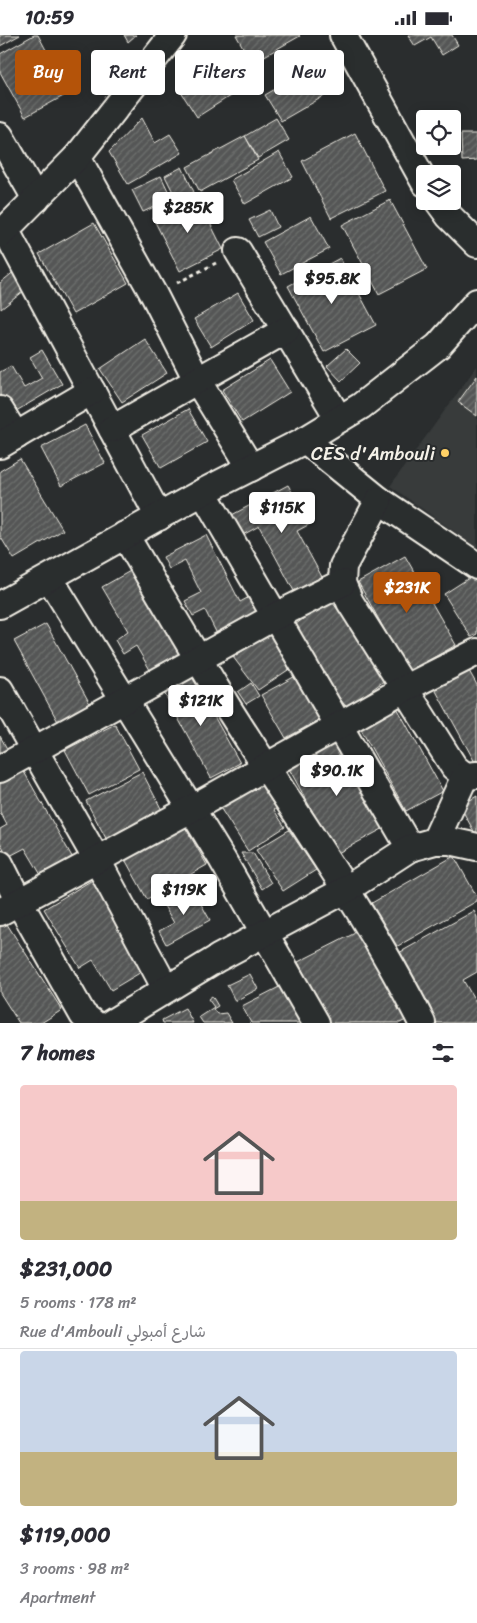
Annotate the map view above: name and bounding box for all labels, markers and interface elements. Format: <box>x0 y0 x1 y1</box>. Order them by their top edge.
text: 10:59 <box>25 1 74 34</box>
chip: Buy <box>15 50 81 95</box>
chip: Rent <box>91 50 165 95</box>
chip: Filters <box>175 50 264 95</box>
chip: New <box>274 50 344 95</box>
map controls <box>416 110 461 210</box>
button: locate <box>416 110 461 155</box>
button: layers <box>416 165 461 210</box>
pin: $285K <box>153 191 223 234</box>
text: $285K <box>163 193 213 222</box>
pin: $95.8K <box>291 263 373 305</box>
text: $95.8K <box>305 264 359 293</box>
place label: CES d'Ambouli <box>311 437 436 470</box>
marker: CES d'Ambouli <box>439 447 451 459</box>
pin: $115K <box>247 491 317 534</box>
text: $115K <box>260 493 304 522</box>
pin: $231K <box>372 571 442 614</box>
text: $231K <box>384 573 430 602</box>
pin: $121K <box>166 685 236 727</box>
text: $121K <box>179 686 223 715</box>
pin: $90.1K <box>296 755 378 797</box>
text: $90.1K <box>311 756 363 785</box>
pin: $119K <box>149 873 219 916</box>
text: $119K <box>162 875 206 904</box>
text: 7 homes <box>20 1034 95 1072</box>
icon: filters <box>429 1039 457 1067</box>
icon: home <box>194 1118 284 1208</box>
text: $231,000 <box>20 1250 112 1288</box>
text: 5 rooms · 178 m² <box>20 1288 137 1317</box>
text: Rue d'Ambouli شارع أمبولي <box>20 1317 206 1346</box>
icon: home <box>194 1383 284 1473</box>
text: $119,000 <box>20 1516 111 1554</box>
text: 3 rooms · 98 m² <box>20 1554 129 1583</box>
text: Apartment <box>20 1583 96 1612</box>

